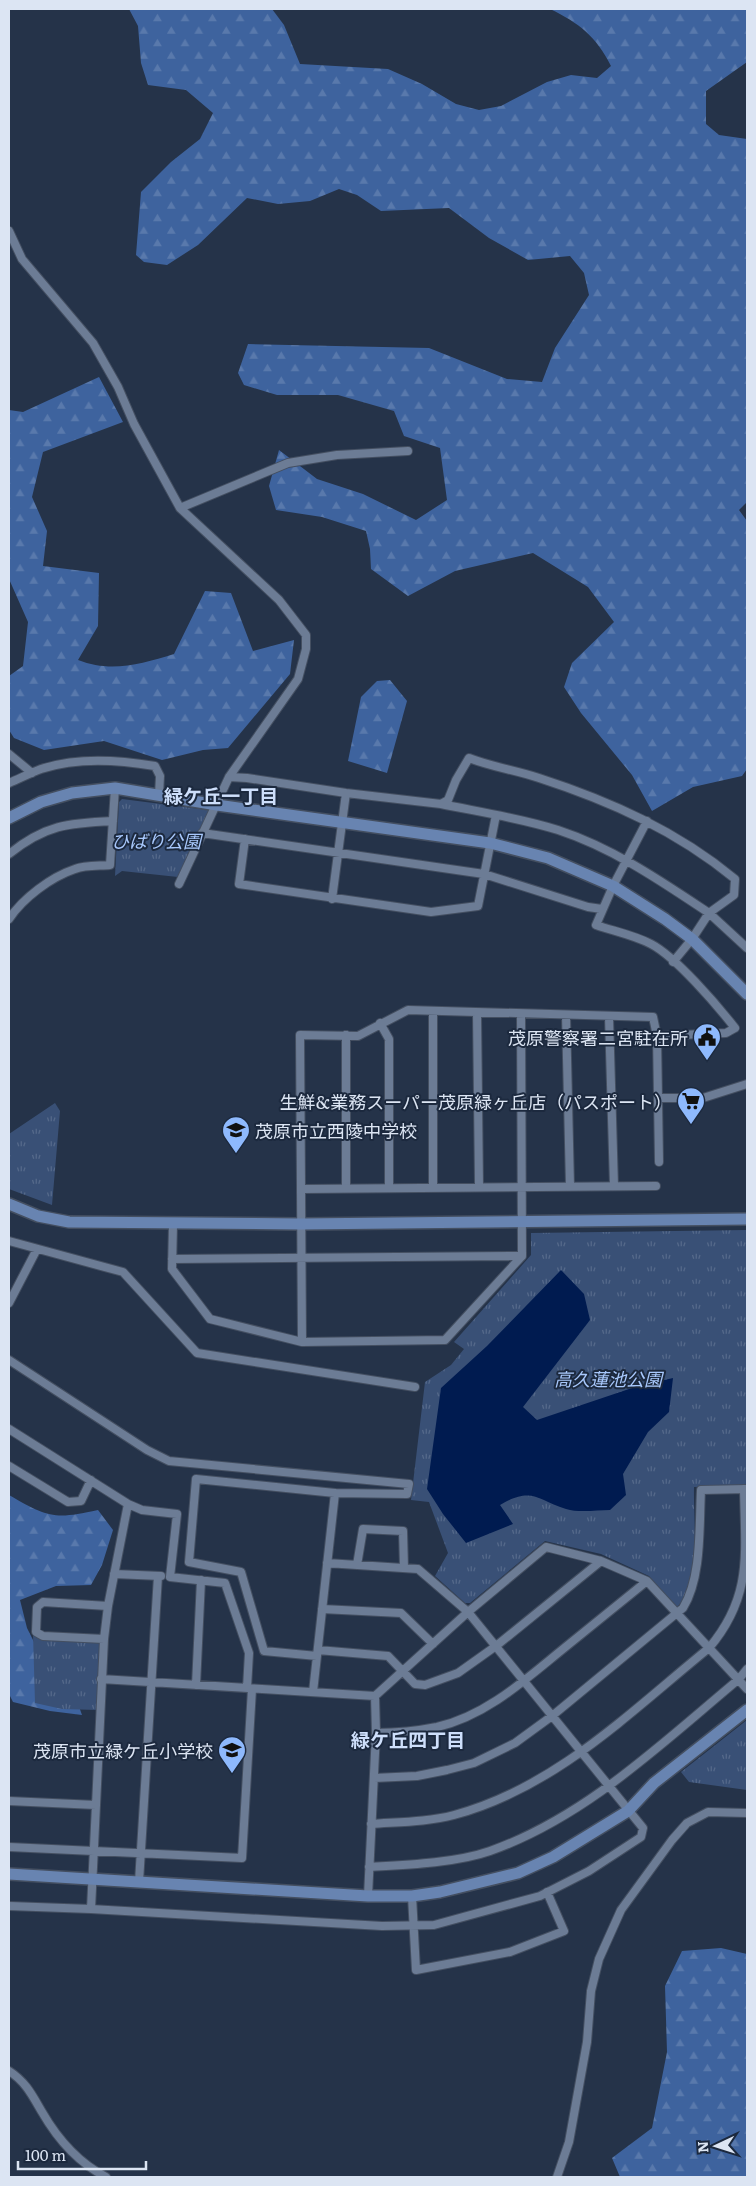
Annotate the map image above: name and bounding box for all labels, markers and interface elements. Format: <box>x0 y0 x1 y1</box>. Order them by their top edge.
district label: 緑ケ丘一丁目 <box>164 781 278 809</box>
park label: ひばり公園 <box>111 827 204 854</box>
public building icon: 茂原警察署二宮駐在所 <box>692 1022 722 1061</box>
place label: 茂原警察署二宮駐在所 <box>508 1024 688 1051</box>
supermarket icon: 生鮮&業務スーパー茂原緑ヶ丘店（パスポート） <box>676 1086 706 1125</box>
place label: 生鮮&業務スーパー茂原緑ヶ丘店（パスポート） <box>280 1088 672 1115</box>
school or university icon: 茂原市立西陵中学校 <box>221 1115 251 1154</box>
place label: 茂原市立西陵中学校 <box>255 1117 417 1144</box>
park label: 高久蓮池公園 <box>554 1365 665 1392</box>
district label: 緑ケ丘四丁目 <box>351 1725 465 1753</box>
school or university icon: 茂原市立緑ケ丘小学校 <box>217 1735 247 1774</box>
place label: 茂原市立緑ケ丘小学校 <box>33 1737 213 1764</box>
north arrow <box>691 2121 741 2171</box>
scale bar <box>18 2138 145 2170</box>
text: N <box>692 2140 712 2154</box>
text: 100 m <box>25 2143 66 2166</box>

